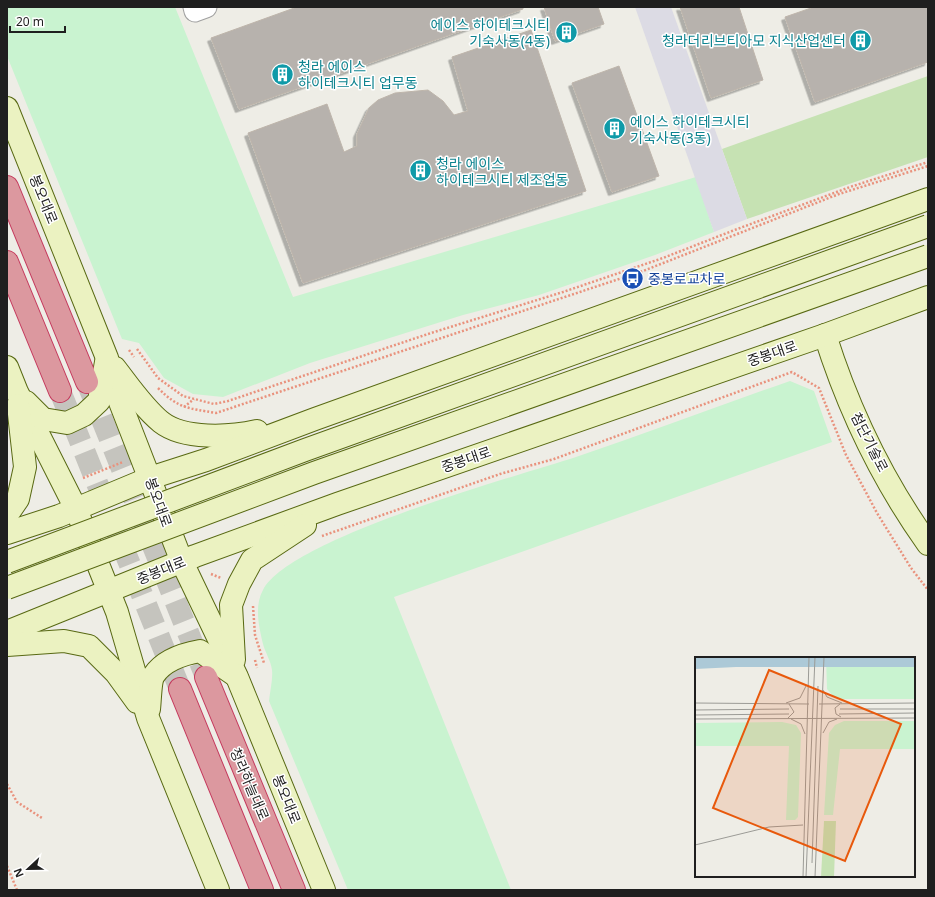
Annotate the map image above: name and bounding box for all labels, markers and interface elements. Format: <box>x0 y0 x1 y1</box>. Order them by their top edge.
scale bar <box>10 8 65 34</box>
text: 20 m <box>16 13 44 30</box>
place label: 에이스 하이테크시티 기숙사동(4동) <box>430 15 550 50</box>
building icon: 에이스 하이테크시티 기숙사동(4동) <box>553 19 579 45</box>
building icon: 청라더리브티아모 지식산업센터 <box>848 27 874 53</box>
place label: 청라더리브티아모 지식산업센터 <box>662 31 846 50</box>
place label: 청라 에이스 하이테크시티 업무동 <box>298 57 418 92</box>
building icon: 청라 에이스 하이테크시티 업무동 <box>269 61 295 87</box>
place label: 에이스 하이테크시티 기숙사동(3동) <box>630 112 750 147</box>
building icon: 에이스 하이테크시티 기숙사동(3동) <box>602 116 628 142</box>
place label: 청라 에이스 하이테크시티 제조업동 <box>436 154 569 189</box>
building icon: 청라 에이스 하이테크시티 제조업동 <box>407 158 433 184</box>
street label: 봉오대로 <box>26 172 63 227</box>
bus stop icon: 중봉로교차로 <box>619 265 645 291</box>
place label: 중봉로교차로 <box>648 269 725 288</box>
street label: 중봉대로 <box>745 336 800 370</box>
street label: 첨단기술로 <box>847 409 893 475</box>
street label: 중봉대로 <box>439 442 494 476</box>
street label: 봉오대로 <box>141 475 177 530</box>
street label: 중봉대로 <box>134 551 189 588</box>
inset map <box>695 657 915 877</box>
street label: 청라하늘대로 <box>226 745 274 823</box>
street label: 봉오대로 <box>269 772 306 827</box>
north arrow <box>8 849 48 889</box>
text: N <box>10 866 27 880</box>

